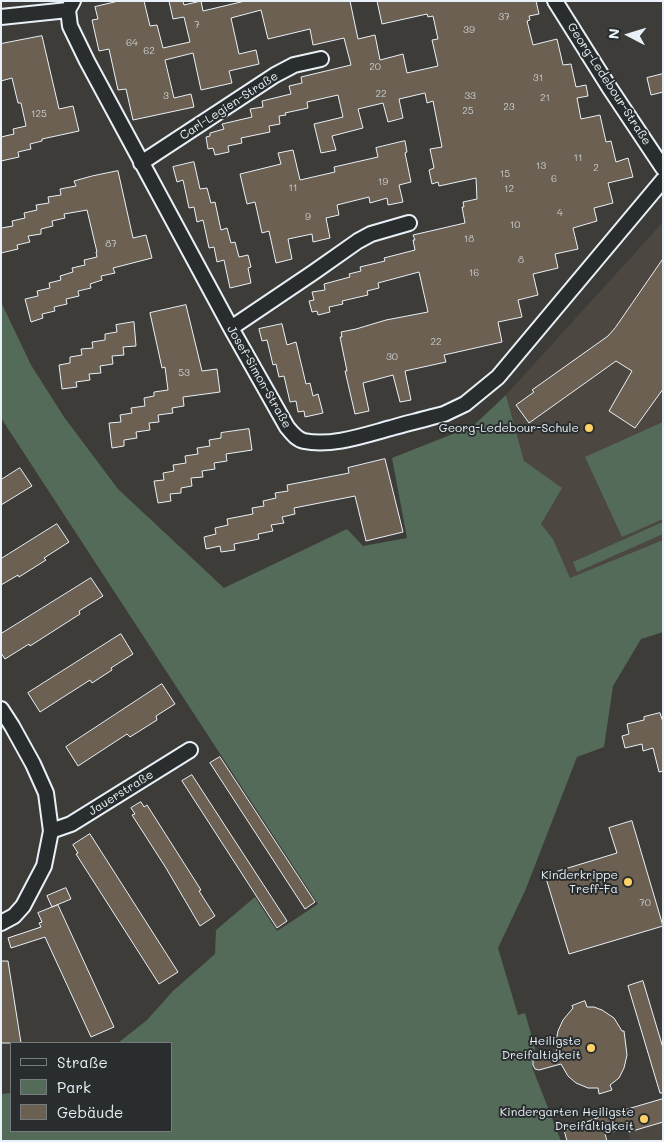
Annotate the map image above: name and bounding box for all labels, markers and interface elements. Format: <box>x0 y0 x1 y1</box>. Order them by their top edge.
north arrow <box>604 10 654 60</box>
house number: 37 <box>498 11 510 23</box>
house number: 7 <box>194 19 200 31</box>
street label: Georg-Ledebour-Straße <box>564 20 654 148</box>
house number: 39 <box>463 24 475 36</box>
text: N <box>604 28 623 40</box>
house number: 64 <box>126 37 138 49</box>
house number: 62 <box>143 45 155 57</box>
house number: 20 <box>369 61 381 73</box>
street label: Carl-Legien-Straße <box>177 69 281 143</box>
house number: 31 <box>533 72 543 84</box>
house number: 22 <box>375 88 387 100</box>
house number: 3 <box>163 90 169 102</box>
house number: 33 <box>464 90 476 102</box>
house number: 21 <box>540 92 550 104</box>
house number: 23 <box>503 101 515 113</box>
house number: 25 <box>462 105 474 117</box>
house number: 125 <box>31 108 47 120</box>
house number: 11 <box>574 152 582 164</box>
house number: 13 <box>536 160 546 172</box>
house number: 2 <box>593 162 599 174</box>
house number: 15 <box>500 168 510 180</box>
house number: 6 <box>551 173 557 185</box>
house number: 19 <box>378 176 388 188</box>
house number: 11 <box>289 182 297 194</box>
house number: 12 <box>504 183 514 195</box>
house number: 4 <box>557 207 563 219</box>
house number: 9 <box>305 211 311 223</box>
house number: 10 <box>510 219 520 231</box>
house number: 18 <box>464 233 474 245</box>
house number: 87 <box>105 238 117 250</box>
house number: 8 <box>518 254 524 266</box>
house number: 16 <box>469 267 479 279</box>
street label: Josef-Simon-Straße <box>224 323 294 431</box>
house number: 22 <box>430 336 442 348</box>
house number: 30 <box>386 351 398 363</box>
house number: 53 <box>178 367 190 379</box>
place label: Georg-Ledebour-Schule <box>439 421 579 435</box>
marker: Georg-Ledebour-Schule <box>583 422 595 434</box>
street label: Jauerstraße <box>86 767 156 819</box>
place label: Kinderkrippe Treff-Fa <box>541 868 618 896</box>
marker: Kinderkrippe Treff-Fa <box>622 876 634 888</box>
house number: 70 <box>639 897 651 909</box>
place label: Heiligste Dreifaltigkeit <box>502 1034 581 1062</box>
legend <box>10 1042 172 1132</box>
marker: Heiligste Dreifaltigkeit <box>585 1042 597 1054</box>
text: Straße <box>57 1052 108 1072</box>
text: Park <box>57 1077 91 1097</box>
text: Gebäude <box>57 1102 123 1122</box>
place label: Kindergarten Heiligste Dreifaltigkeit <box>500 1105 634 1133</box>
marker: Kindergarten Heiligste Dreifaltigkeit <box>638 1113 650 1125</box>

